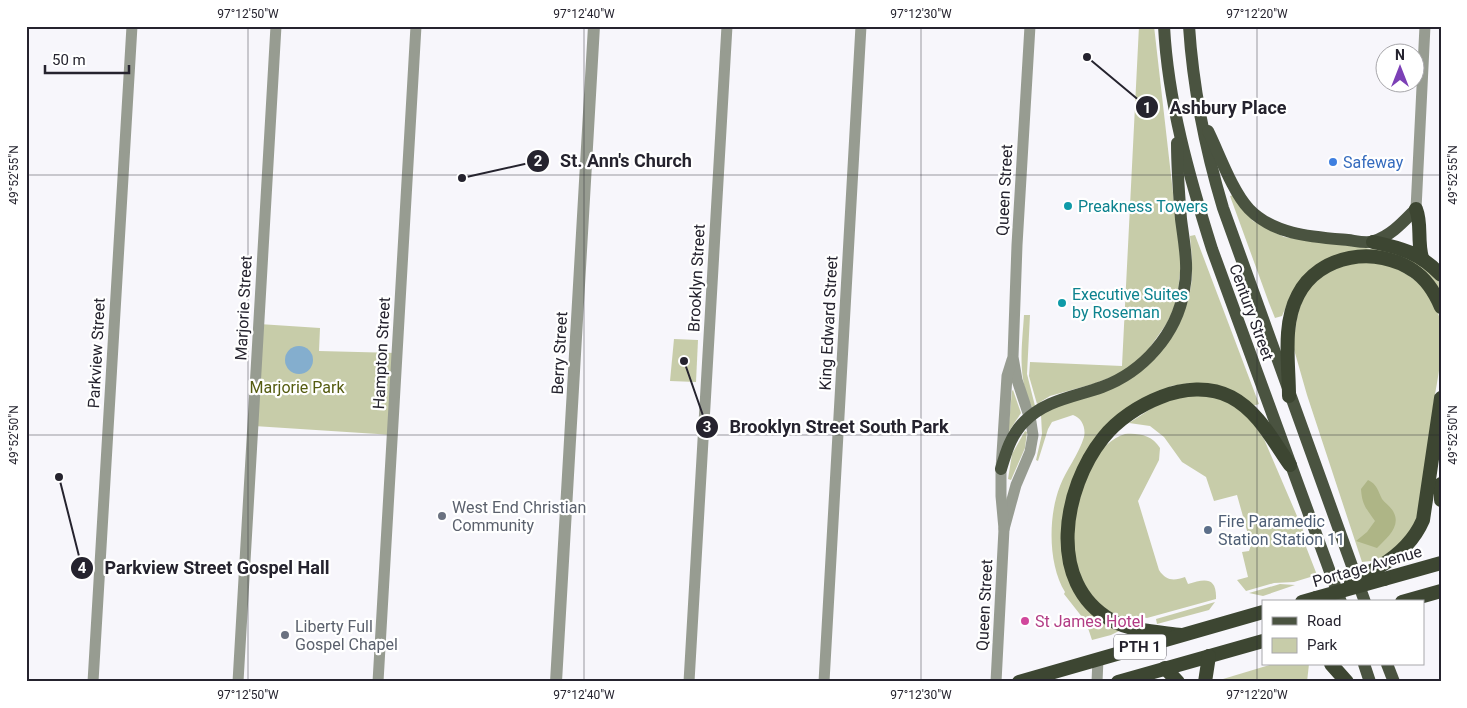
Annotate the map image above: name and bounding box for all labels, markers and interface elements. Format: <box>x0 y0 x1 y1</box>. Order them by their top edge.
text: 97°12'50"W <box>217 7 279 21</box>
text: 97°12'40"W <box>553 7 615 21</box>
text: 97°12'30"W <box>890 7 952 21</box>
text: 97°12'20"W <box>1226 7 1288 21</box>
scale bar <box>45 42 129 74</box>
north arrow <box>1374 42 1424 92</box>
text: N <box>1395 47 1405 63</box>
text: 50 m <box>52 51 86 69</box>
callout: Ashbury Place <box>1134 91 1296 124</box>
text: Ashbury Place <box>1169 97 1287 118</box>
text: 1 <box>1143 99 1151 117</box>
street label: Queen Street <box>993 144 1016 236</box>
text: 49°52'55"N <box>7 145 21 205</box>
callout: St. Ann's Church <box>525 145 702 178</box>
text: 49°52'55"N <box>1446 145 1460 205</box>
text: St. Ann's Church <box>560 150 692 171</box>
text: 2 <box>534 152 543 170</box>
place label: Safeway <box>1343 153 1404 172</box>
marker: Safeway <box>1327 156 1339 168</box>
place label: Preakness Towers <box>1078 197 1208 216</box>
marker: Preakness Towers <box>1062 200 1074 212</box>
street label: Brooklyn Street <box>684 224 709 332</box>
street label: Marjorie Street <box>231 255 256 361</box>
street label: King Edward Street <box>815 255 842 391</box>
street label: Century Street <box>1225 261 1278 363</box>
place label: Executive Suites by Roseman <box>1072 285 1188 322</box>
street label: Hampton Street <box>369 296 394 410</box>
street label: Parkview Street <box>84 297 109 409</box>
marker: Executive Suites by Roseman <box>1056 297 1068 309</box>
street label: Berry Street <box>548 311 571 395</box>
park label: Marjorie Park <box>249 378 345 397</box>
text: 49°52'50"N <box>7 405 21 465</box>
text: 49°52'50"N <box>1446 405 1460 465</box>
callout: Brooklyn Street South Park <box>694 410 958 443</box>
text: Brooklyn Street South Park <box>729 416 949 437</box>
text: 3 <box>703 418 711 436</box>
place label: West End Christian Community <box>452 498 586 535</box>
marker: West End Christian Community <box>436 510 448 522</box>
place label: Fire Paramedic Station Station 11 <box>1218 512 1345 549</box>
marker: Fire Paramedic Station Station 11 <box>1202 524 1214 536</box>
street label: Portage Avenue <box>1310 542 1424 591</box>
callout: Parkview Street Gospel Hall <box>70 551 339 584</box>
text: Parkview Street Gospel Hall <box>105 557 329 578</box>
text: 4 <box>78 559 87 577</box>
street label: Queen Street <box>973 559 996 651</box>
legend <box>1262 600 1424 666</box>
place label: St James Hotel <box>1035 612 1144 631</box>
text: Road <box>1307 612 1341 630</box>
marker: St James Hotel <box>1019 615 1031 627</box>
place label: Liberty Full Gospel Chapel <box>295 617 398 654</box>
marker: Liberty Full Gospel Chapel <box>279 629 291 641</box>
road number: PTH 1 <box>1114 634 1166 660</box>
text: Park <box>1307 636 1338 654</box>
text: 97°12'50"W <box>217 688 279 702</box>
text: 97°12'40"W <box>553 688 615 702</box>
text: 97°12'30"W <box>890 688 952 702</box>
text: 97°12'20"W <box>1226 688 1288 702</box>

